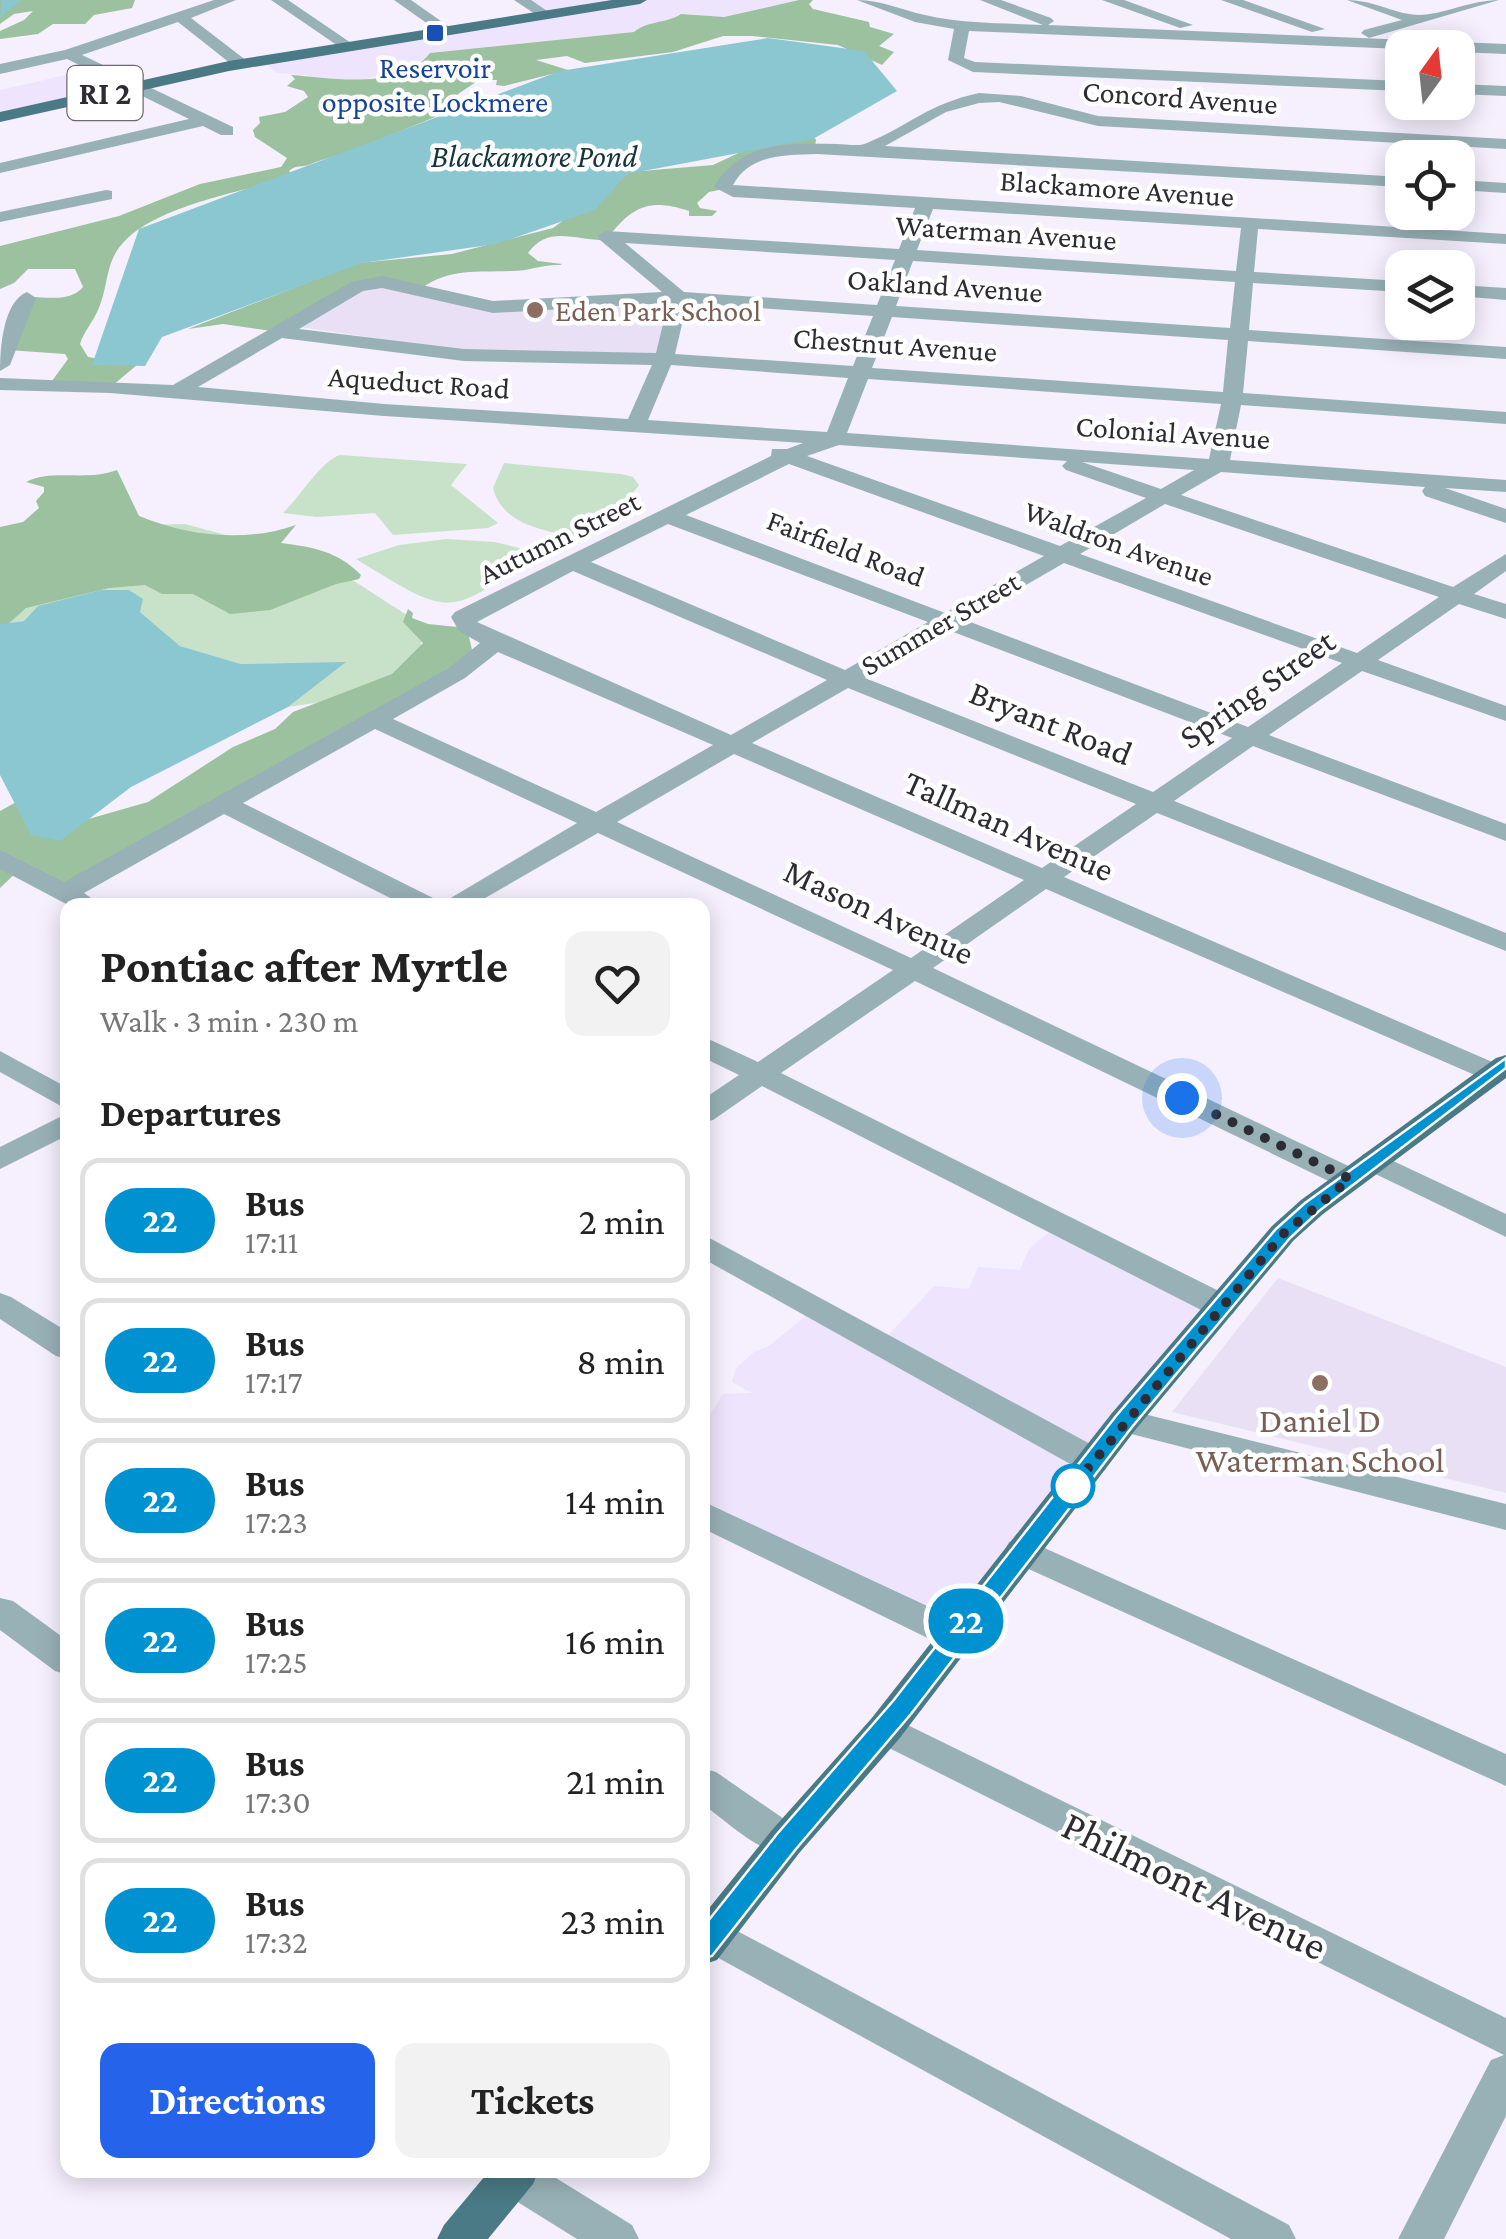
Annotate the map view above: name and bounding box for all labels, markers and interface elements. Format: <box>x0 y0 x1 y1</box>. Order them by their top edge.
marker: Reservoir opposite Lockmere <box>424 22 446 44</box>
north arrow <box>1385 30 1475 120</box>
map controls <box>1385 30 1475 340</box>
place label: Reservoir opposite Lockmere <box>322 51 548 119</box>
road number: RI 2 <box>68 66 142 120</box>
street label: Concord Avenue <box>1081 74 1279 120</box>
water label: Blackamore Pond <box>431 138 638 174</box>
button: locate <box>1385 140 1475 230</box>
street label: Blackamore Avenue <box>999 163 1235 213</box>
street label: Waterman Avenue <box>894 208 1118 256</box>
button: layers <box>1385 250 1475 340</box>
street label: Oakland Avenue <box>846 262 1044 308</box>
place label: Eden Park School <box>555 294 761 327</box>
marker: Eden Park School <box>524 299 546 321</box>
street label: Chestnut Avenue <box>792 320 998 368</box>
street label: Aqueduct Road <box>327 359 511 406</box>
street label: Colonial Avenue <box>1075 409 1271 455</box>
street label: Autumn Street <box>473 483 646 590</box>
street label: Waldron Avenue <box>1020 494 1218 592</box>
street label: Fairfield Road <box>763 503 930 593</box>
street label: Summer Street <box>855 564 1026 682</box>
street label: Spring Street <box>1172 621 1342 757</box>
street label: Bryant Road <box>964 673 1138 773</box>
street label: Tallman Avenue <box>898 762 1120 890</box>
street label: Mason Avenue <box>778 851 980 973</box>
button: heart <box>565 931 670 1036</box>
text: Pontiac after Myrtle <box>100 939 508 992</box>
text: Walk · 3 min · 230 m <box>100 1003 359 1039</box>
your location <box>1157 1073 1207 1123</box>
text: Departures <box>100 1092 281 1134</box>
text: Bus <box>245 1182 304 1224</box>
text: 2 min <box>579 1200 665 1242</box>
text: 22 <box>142 1201 178 1240</box>
text: 17:11 <box>245 1224 298 1260</box>
text: Bus <box>245 1322 304 1364</box>
text: 8 min <box>577 1340 665 1382</box>
text: 22 <box>142 1341 178 1380</box>
text: 17:17 <box>245 1364 303 1400</box>
marker: Daniel D Waterman School <box>1309 1372 1331 1394</box>
place label: Daniel D Waterman School <box>1195 1401 1445 1480</box>
text: Bus <box>245 1462 304 1504</box>
unlabelled marker <box>1052 1465 1094 1507</box>
text: 14 min <box>565 1480 665 1522</box>
text: 22 <box>142 1481 178 1520</box>
text: 17:23 <box>245 1504 308 1540</box>
line badge: 22 <box>921 1588 1011 1654</box>
text: Bus <box>245 1602 304 1644</box>
text: 22 <box>948 1602 984 1641</box>
text: 16 min <box>565 1620 665 1662</box>
text: 22 <box>142 1621 178 1660</box>
text: 17:25 <box>245 1644 308 1680</box>
text: Bus <box>245 1742 304 1784</box>
text: 21 min <box>566 1760 665 1802</box>
text: 22 <box>142 1761 178 1800</box>
text: 17:30 <box>245 1784 311 1820</box>
street label: Philmont Avenue <box>1055 1801 1335 1969</box>
text: Bus <box>245 1882 304 1924</box>
text: 23 min <box>561 1900 665 1942</box>
text: 22 <box>142 1901 178 1940</box>
text: 17:32 <box>245 1924 308 1960</box>
button: Directions <box>100 2043 375 2158</box>
button: Tickets <box>395 2043 670 2158</box>

